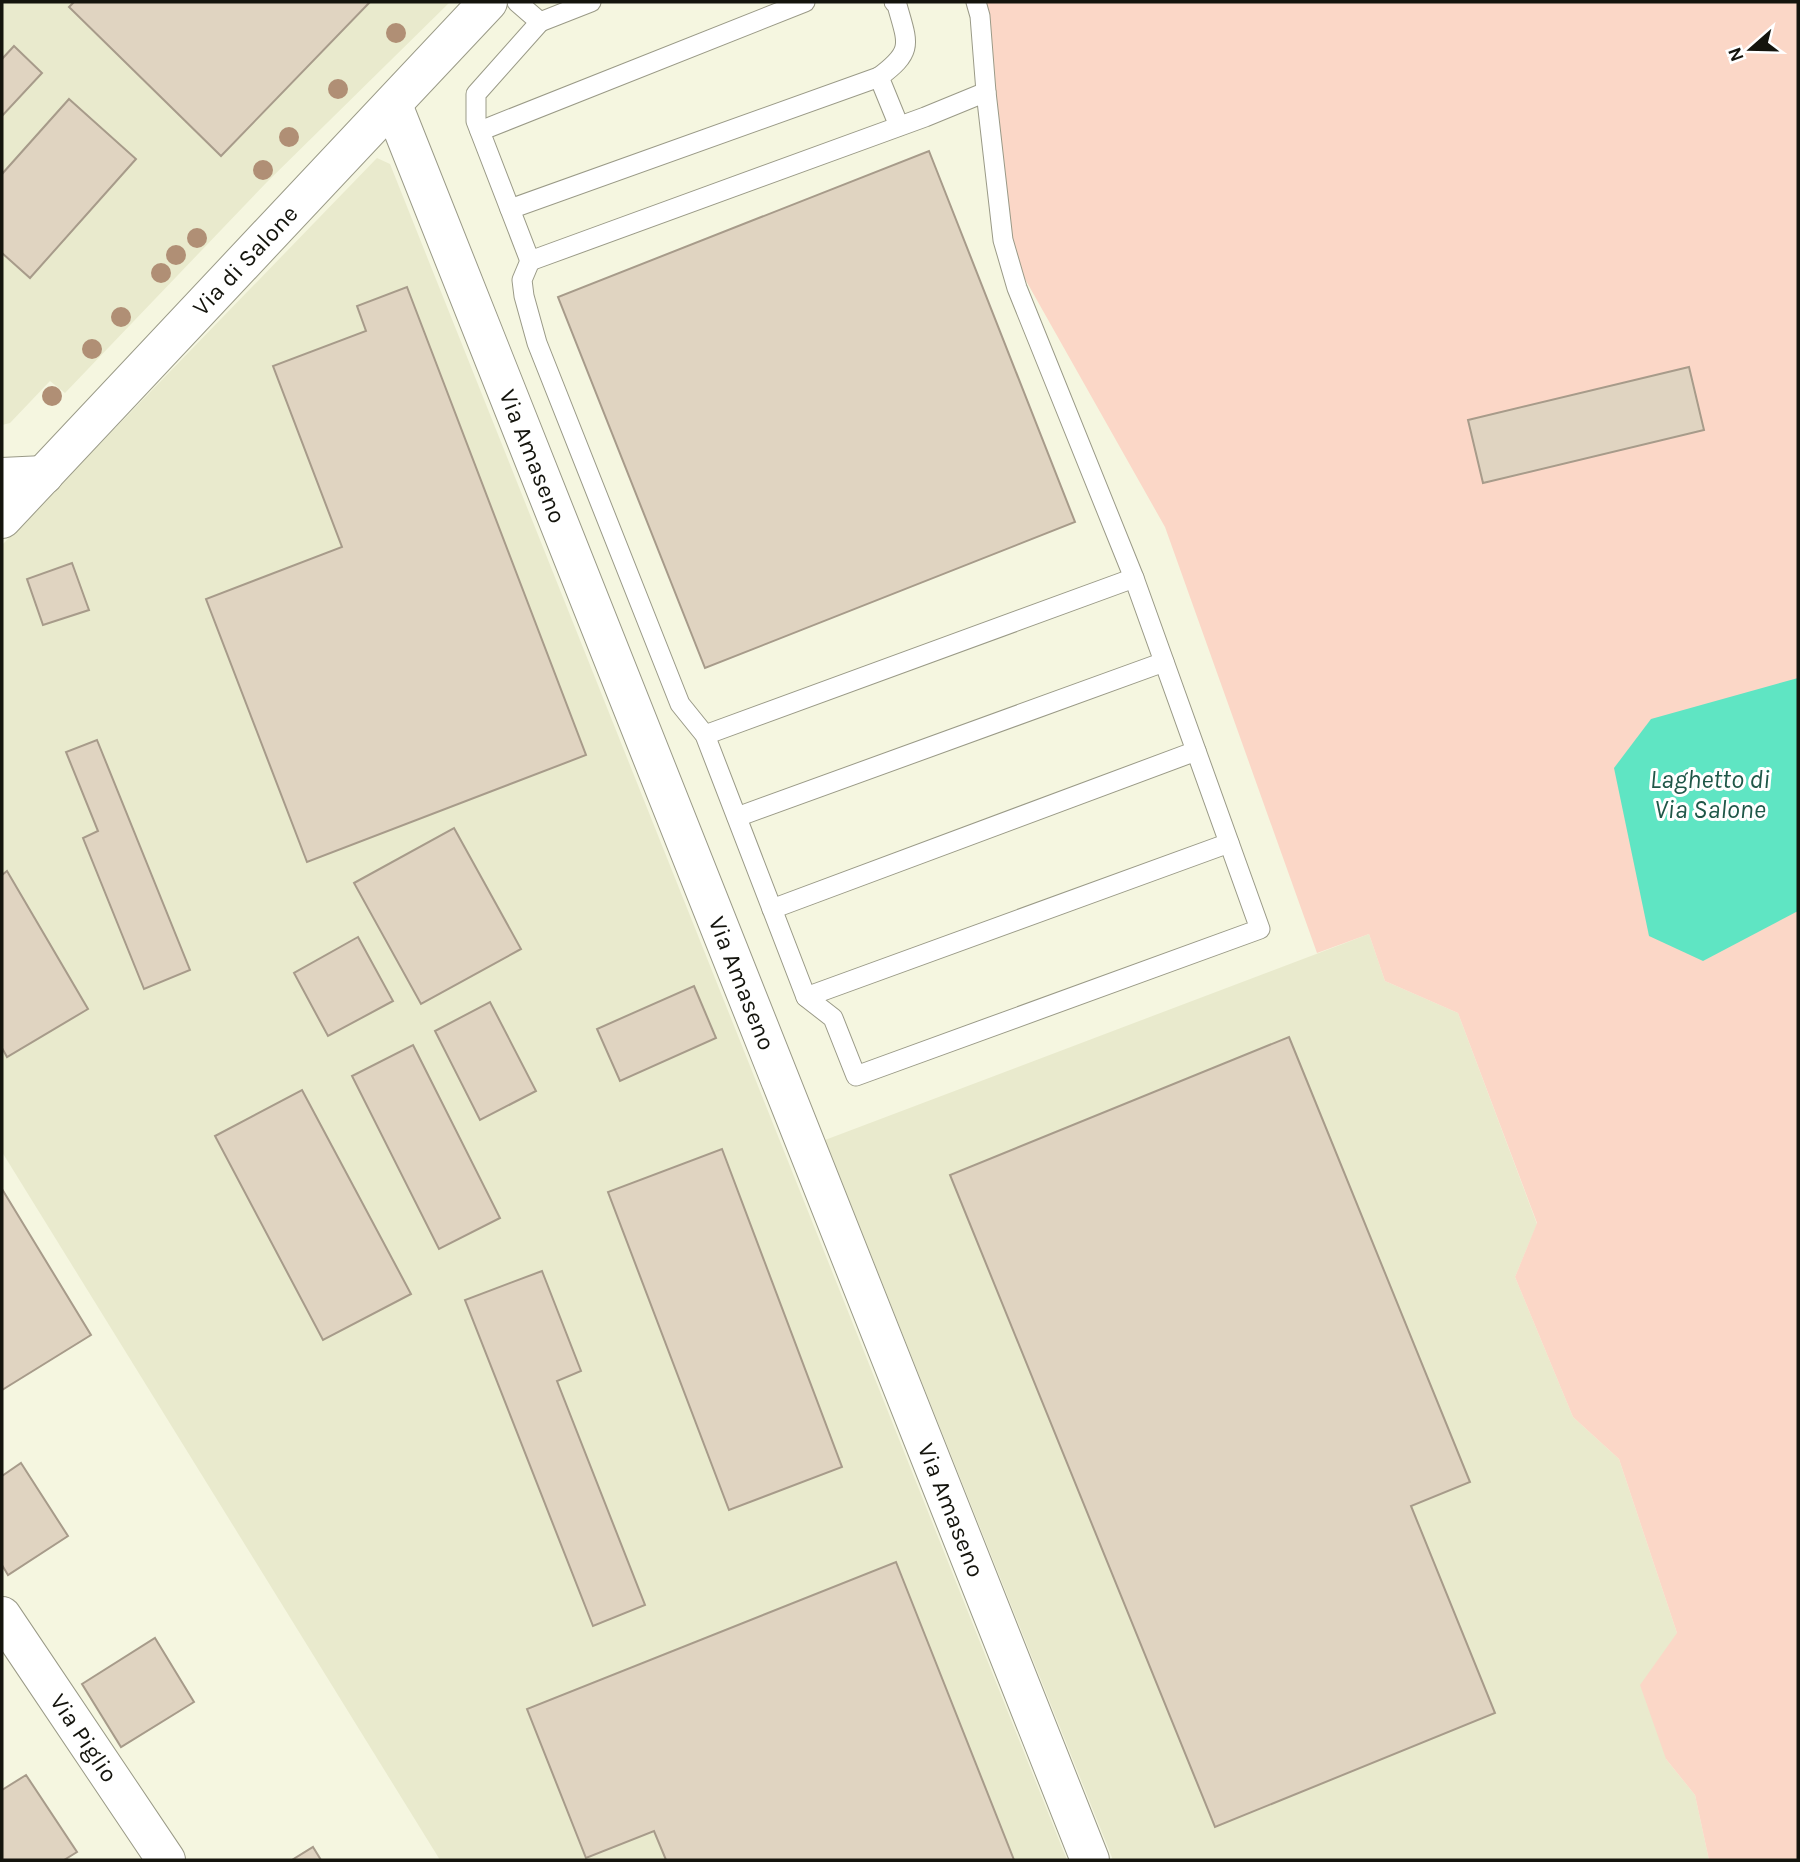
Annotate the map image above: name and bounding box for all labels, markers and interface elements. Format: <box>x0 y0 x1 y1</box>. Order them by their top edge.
north arrow <box>1716 14 1786 84</box>
text: N <box>1723 44 1749 65</box>
street label: Via di Salone <box>187 199 304 321</box>
street label: Via Amaseno <box>493 385 572 527</box>
water label: Laghetto di Via Salone <box>1650 764 1770 825</box>
street label: Via Amaseno <box>703 912 781 1054</box>
street label: Via Amaseno <box>912 1439 990 1581</box>
street label: Via Piglio <box>44 1688 124 1788</box>

